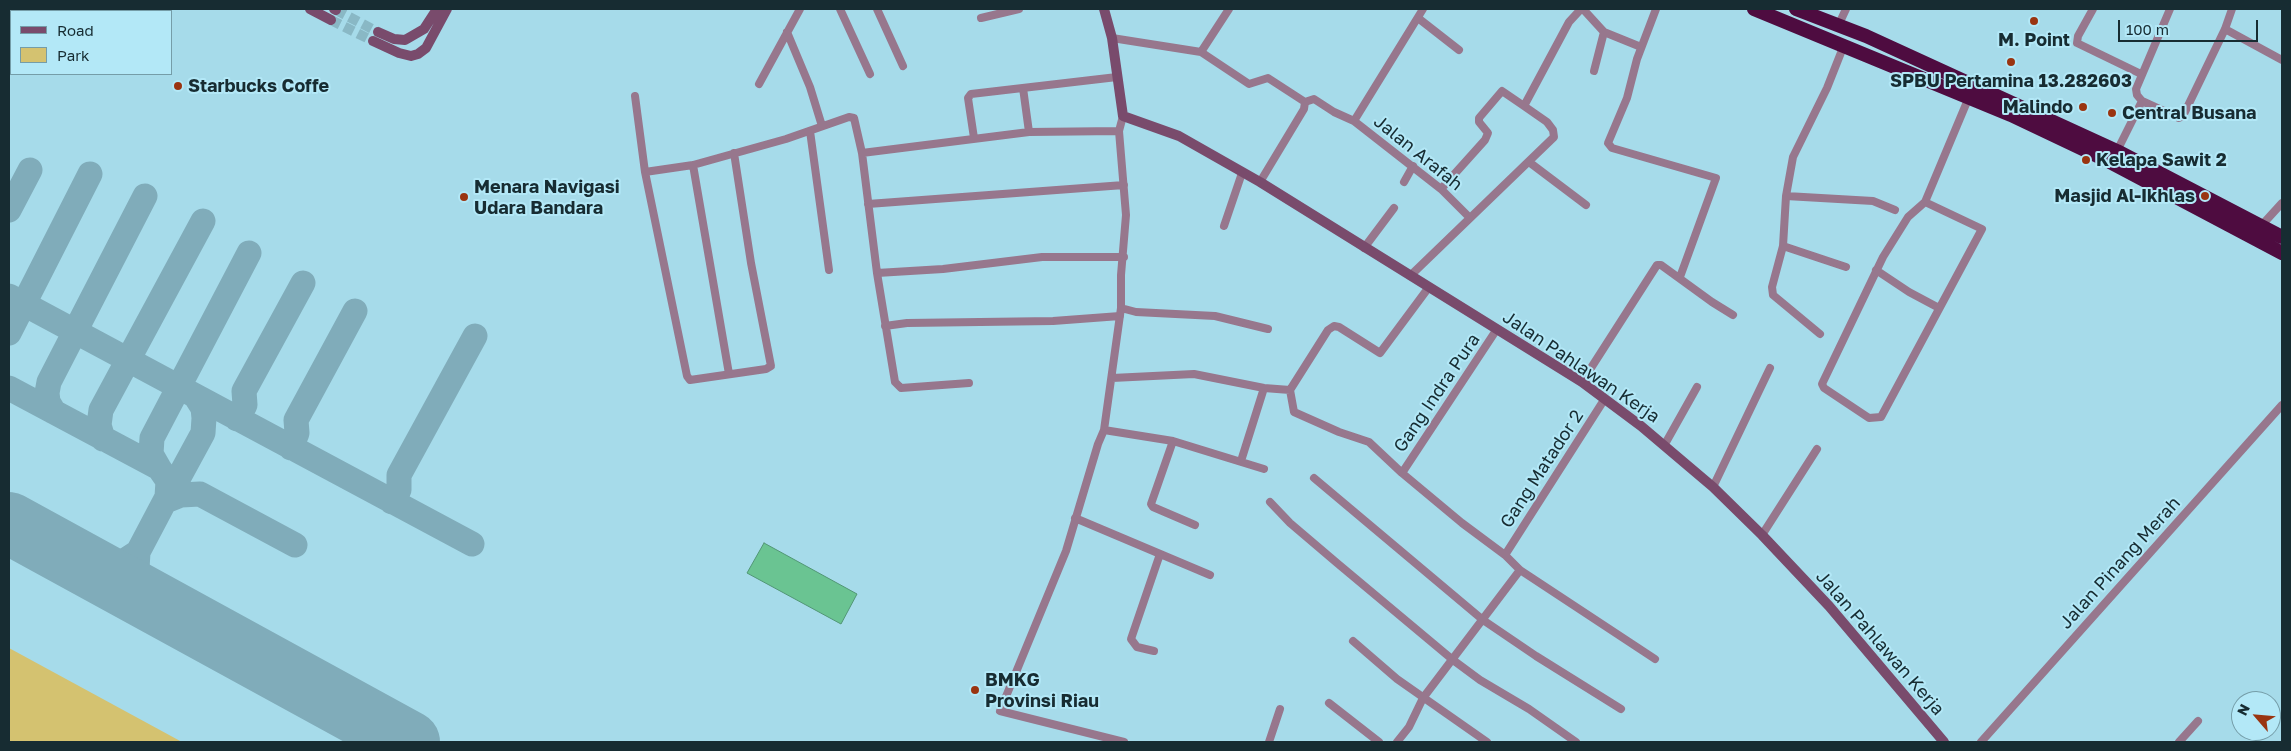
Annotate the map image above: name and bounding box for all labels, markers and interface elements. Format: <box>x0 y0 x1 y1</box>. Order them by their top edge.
legend <box>10 10 172 75</box>
scale bar <box>2121 10 2261 42</box>
marker: M. Point <box>2028 15 2040 27</box>
text: 100 m <box>2126 20 2169 38</box>
text: Road <box>57 21 94 39</box>
place label: M. Point <box>1998 29 2070 51</box>
text: Park <box>57 46 89 64</box>
marker: SPBU Pertamina 13.282603 <box>2005 56 2017 68</box>
place label: SPBU Pertamina 13.282603 <box>1890 70 2132 92</box>
place label: Starbucks Coffe <box>188 75 329 97</box>
marker: Starbucks Coffe <box>172 80 184 92</box>
place label: Malindo <box>2003 96 2073 118</box>
marker: Malindo <box>2077 101 2089 113</box>
place label: Central Busana <box>2122 102 2256 124</box>
marker: Central Busana <box>2106 107 2118 119</box>
street label: Jalan Arafah <box>1369 111 1467 195</box>
place label: Kelapa Sawit 2 <box>2096 149 2227 171</box>
marker: Kelapa Sawit 2 <box>2080 154 2092 166</box>
place label: Menara Navigasi Udara Bandara <box>474 176 620 218</box>
place label: Masjid Al-Ikhlas <box>2054 185 2195 207</box>
marker: Masjid Al-Ikhlas <box>2199 190 2211 202</box>
marker: Menara Navigasi Udara Bandara <box>458 191 470 203</box>
street label: Jalan Pahlawan Kerja <box>1498 306 1664 428</box>
street label: Gang Indra Pura <box>1389 330 1485 456</box>
street label: Gang Matador 2 <box>1496 406 1588 532</box>
street label: Jalan Pinang Merah <box>2055 493 2185 633</box>
street label: Jalan Pahlawan Kerja <box>1811 566 1949 720</box>
place label: BMKG Provinsi Riau <box>985 669 1099 712</box>
marker: BMKG Provinsi Riau <box>969 684 981 696</box>
north arrow <box>2231 691 2281 741</box>
text: N <box>2233 701 2253 718</box>

